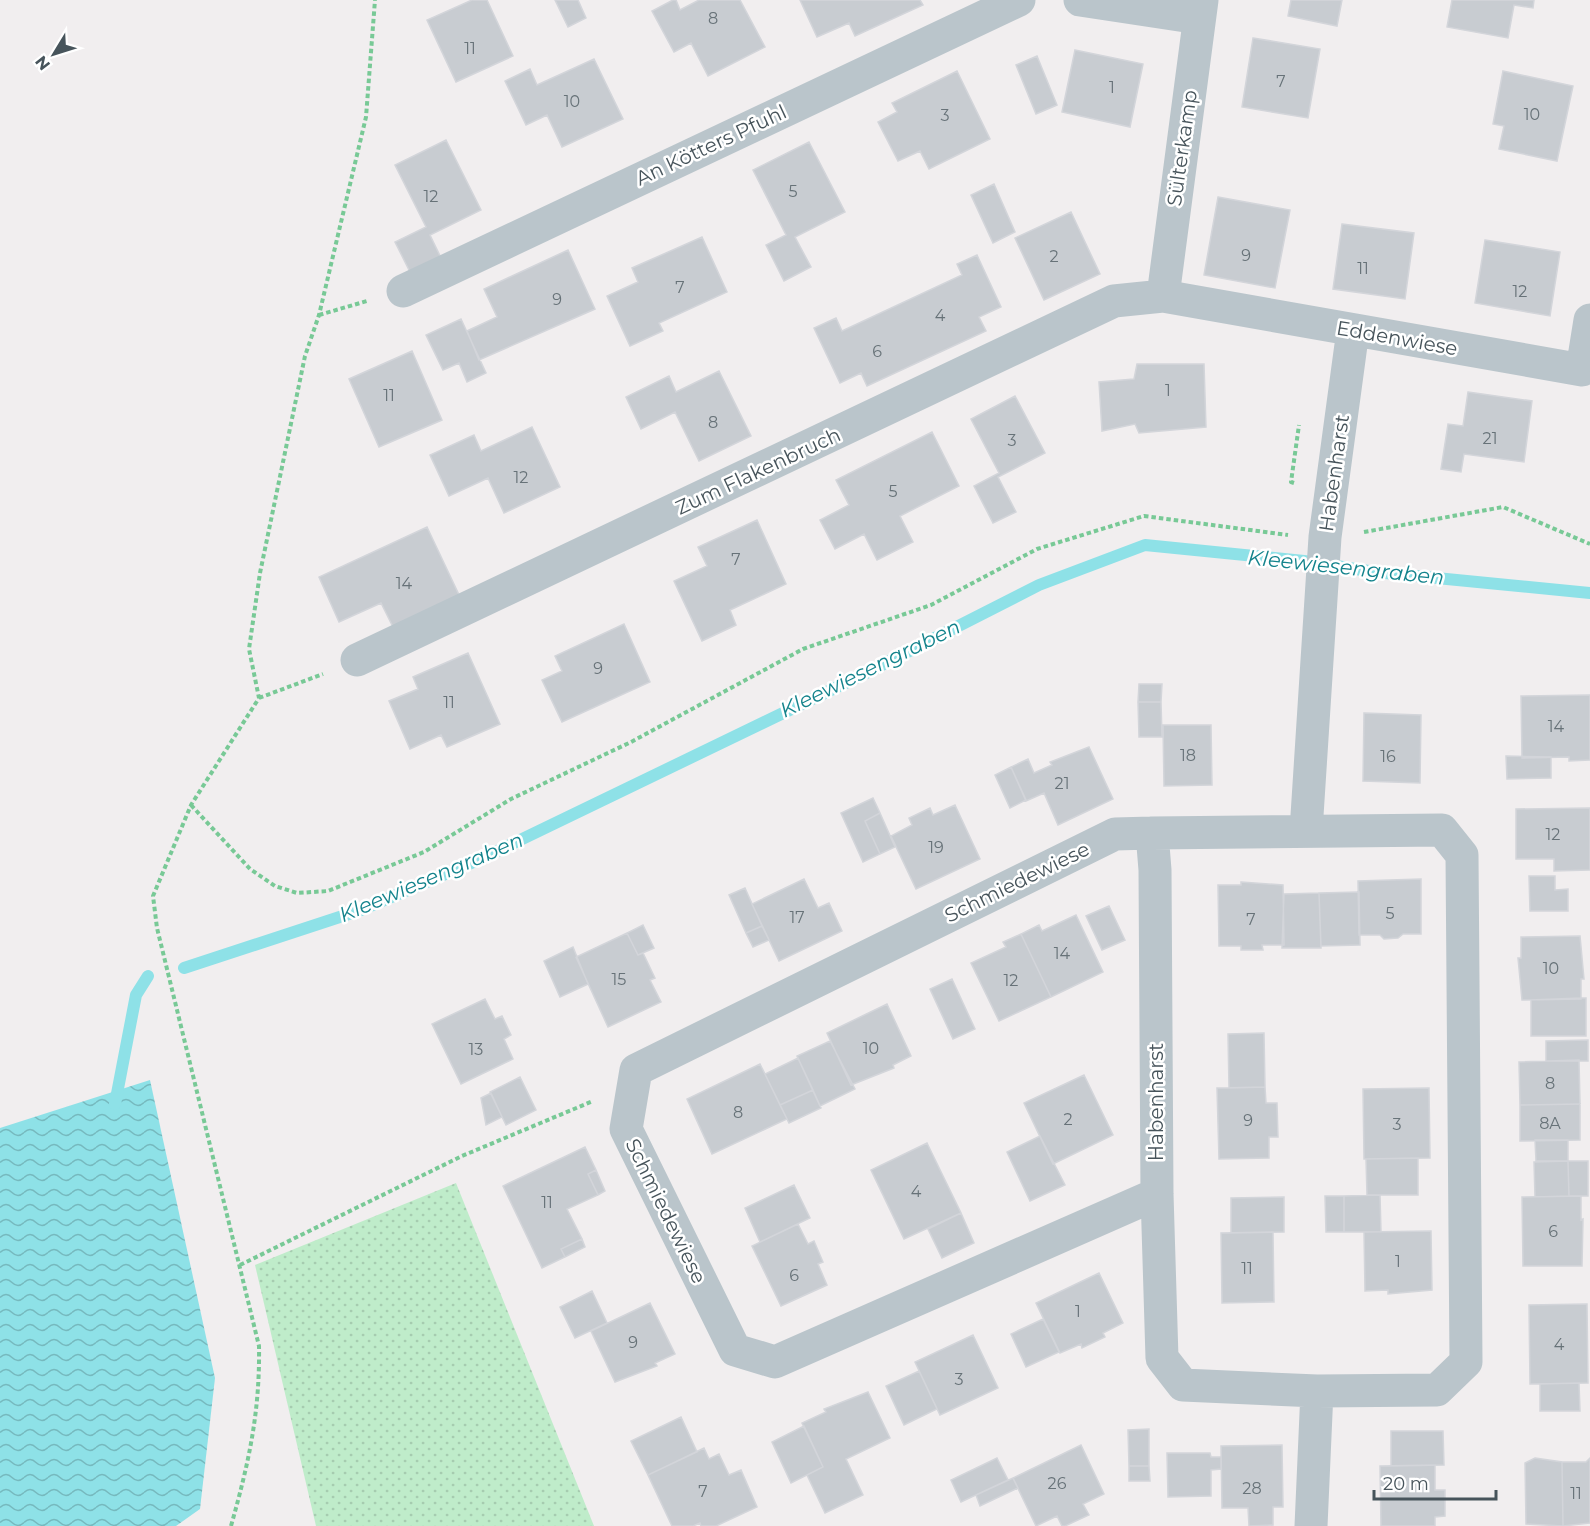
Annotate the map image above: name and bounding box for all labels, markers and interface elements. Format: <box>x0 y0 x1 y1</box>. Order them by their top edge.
house number: 8 <box>708 9 718 28</box>
north arrow <box>24 24 84 84</box>
house number: 11 <box>464 39 476 58</box>
text: N <box>31 52 54 74</box>
house number: 7 <box>1276 72 1286 91</box>
house number: 1 <box>1109 78 1115 97</box>
street label: Sülterkamp <box>1162 88 1202 208</box>
house number: 10 <box>564 92 580 111</box>
street label: An Kötters Pfuhl <box>632 100 790 190</box>
house number: 10 <box>1524 105 1540 124</box>
house number: 3 <box>940 106 950 125</box>
house number: 5 <box>788 182 798 201</box>
house number: 12 <box>424 187 438 206</box>
house number: 9 <box>1241 246 1251 265</box>
house number: 2 <box>1049 247 1059 266</box>
house number: 11 <box>1357 259 1369 278</box>
house number: 7 <box>675 278 685 297</box>
house number: 12 <box>1513 282 1527 301</box>
house number: 9 <box>552 290 562 309</box>
house number: 4 <box>935 306 946 325</box>
street label: Eddenwiese <box>1335 316 1459 360</box>
house number: 6 <box>872 342 882 361</box>
house number: 1 <box>1165 381 1171 400</box>
house number: 11 <box>383 386 395 405</box>
house number: 8 <box>708 413 718 432</box>
street label: Habenharst <box>1314 413 1354 533</box>
street label: Zum Flakenbruch <box>672 422 844 520</box>
house number: 21 <box>1483 429 1497 448</box>
house number: 3 <box>1007 431 1017 450</box>
house number: 12 <box>514 468 528 487</box>
house number: 5 <box>888 482 898 501</box>
water label: Kleewiesengraben <box>1246 544 1446 590</box>
house number: 7 <box>731 550 741 569</box>
house number: 14 <box>396 574 413 593</box>
water label: Kleewiesengraben <box>776 613 964 723</box>
house number: 9 <box>593 659 603 678</box>
house number: 11 <box>443 693 455 712</box>
house number: 14 <box>1548 717 1565 736</box>
house number: 18 <box>1180 746 1196 765</box>
house number: 16 <box>1380 747 1396 766</box>
house number: 21 <box>1055 774 1069 793</box>
house number: 12 <box>1546 825 1560 844</box>
water label: Kleewiesengraben <box>335 827 527 927</box>
street label: Schmiedewiese <box>941 837 1093 927</box>
house number: 19 <box>928 838 944 857</box>
house number: 5 <box>1385 904 1395 923</box>
house number: 17 <box>789 908 805 927</box>
house number: 7 <box>1246 910 1256 929</box>
house number: 14 <box>1054 944 1071 963</box>
house number: 10 <box>1543 959 1559 978</box>
house number: 15 <box>612 970 626 989</box>
house number: 12 <box>1004 971 1018 990</box>
house number: 10 <box>863 1039 879 1058</box>
house number: 13 <box>469 1040 483 1059</box>
street label: Habenharst <box>1144 1043 1168 1161</box>
house number: 8 <box>1545 1074 1555 1093</box>
house number: 8 <box>733 1103 743 1122</box>
house number: 2 <box>1063 1110 1073 1129</box>
house number: 9 <box>1243 1111 1253 1130</box>
house number: 8A <box>1539 1114 1561 1133</box>
house number: 3 <box>1392 1115 1402 1134</box>
street label: Schmiedewiese <box>621 1135 711 1287</box>
house number: 4 <box>911 1182 922 1201</box>
house number: 11 <box>541 1193 553 1212</box>
house number: 6 <box>1548 1222 1558 1241</box>
house number: 1 <box>1395 1252 1401 1271</box>
house number: 11 <box>1241 1259 1253 1278</box>
house number: 6 <box>789 1266 799 1285</box>
house number: 1 <box>1075 1302 1081 1321</box>
house number: 9 <box>628 1333 638 1352</box>
house number: 4 <box>1554 1335 1565 1354</box>
house number: 3 <box>954 1370 964 1389</box>
scale bar <box>1374 1463 1496 1501</box>
text: 20 m <box>1383 1473 1429 1495</box>
house number: 26 <box>1048 1474 1067 1493</box>
house number: 28 <box>1242 1479 1262 1498</box>
house number: 7 <box>698 1482 708 1501</box>
house number: 11 <box>1570 1484 1582 1503</box>

